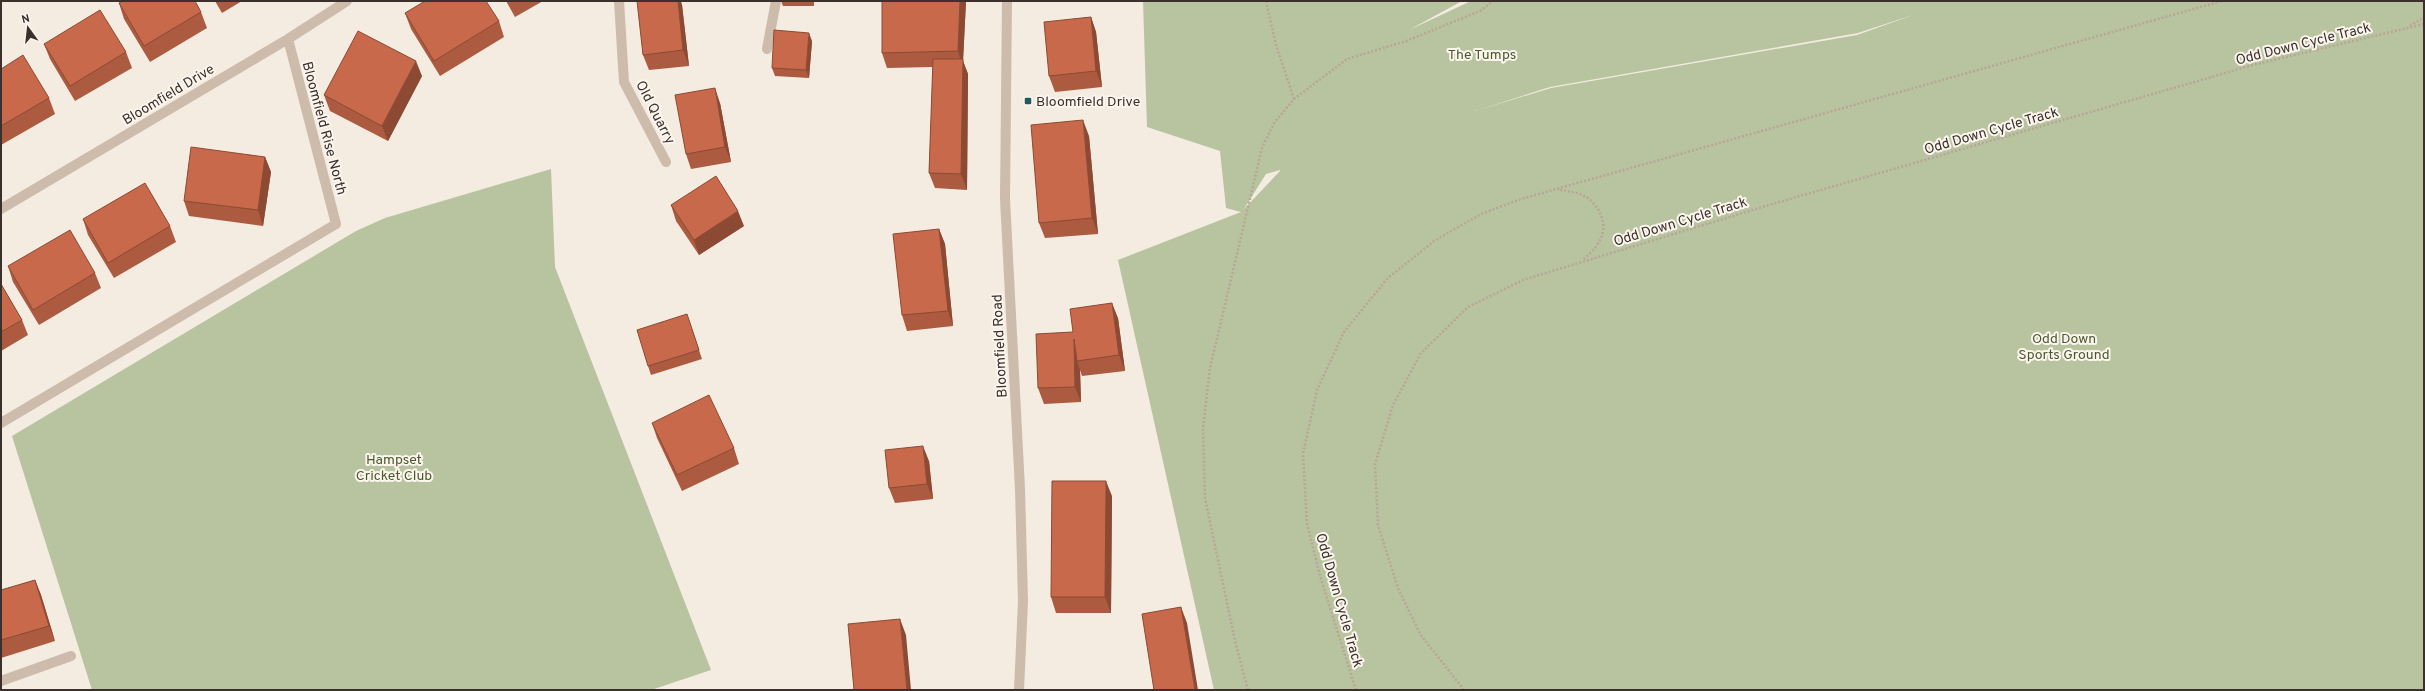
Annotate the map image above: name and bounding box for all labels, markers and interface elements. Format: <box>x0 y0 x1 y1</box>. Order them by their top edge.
north arrow <box>8 8 48 48</box>
text: N <box>20 12 31 27</box>
street label: Odd Down Cycle Track <box>2234 19 2373 69</box>
park label: The Tumps <box>1448 47 1516 64</box>
street label: Bloomfield Rise North <box>298 60 350 197</box>
street label: Bloomfield Drive <box>120 61 218 129</box>
street label: Old Quarry <box>631 78 678 147</box>
place label: Bloomfield Drive <box>1036 94 1140 111</box>
marker: Bloomfield Drive <box>1023 96 1033 106</box>
street label: Odd Down Cycle Track <box>1922 104 2060 159</box>
street label: Odd Down Cycle Track <box>1612 194 1749 251</box>
street label: Bloomfield Road <box>989 294 1012 398</box>
park label: Odd Down Sports Ground <box>2018 331 2110 364</box>
park label: Hampset Cricket Club <box>356 452 432 485</box>
street label: Odd Down Cycle Track <box>1311 531 1366 669</box>

